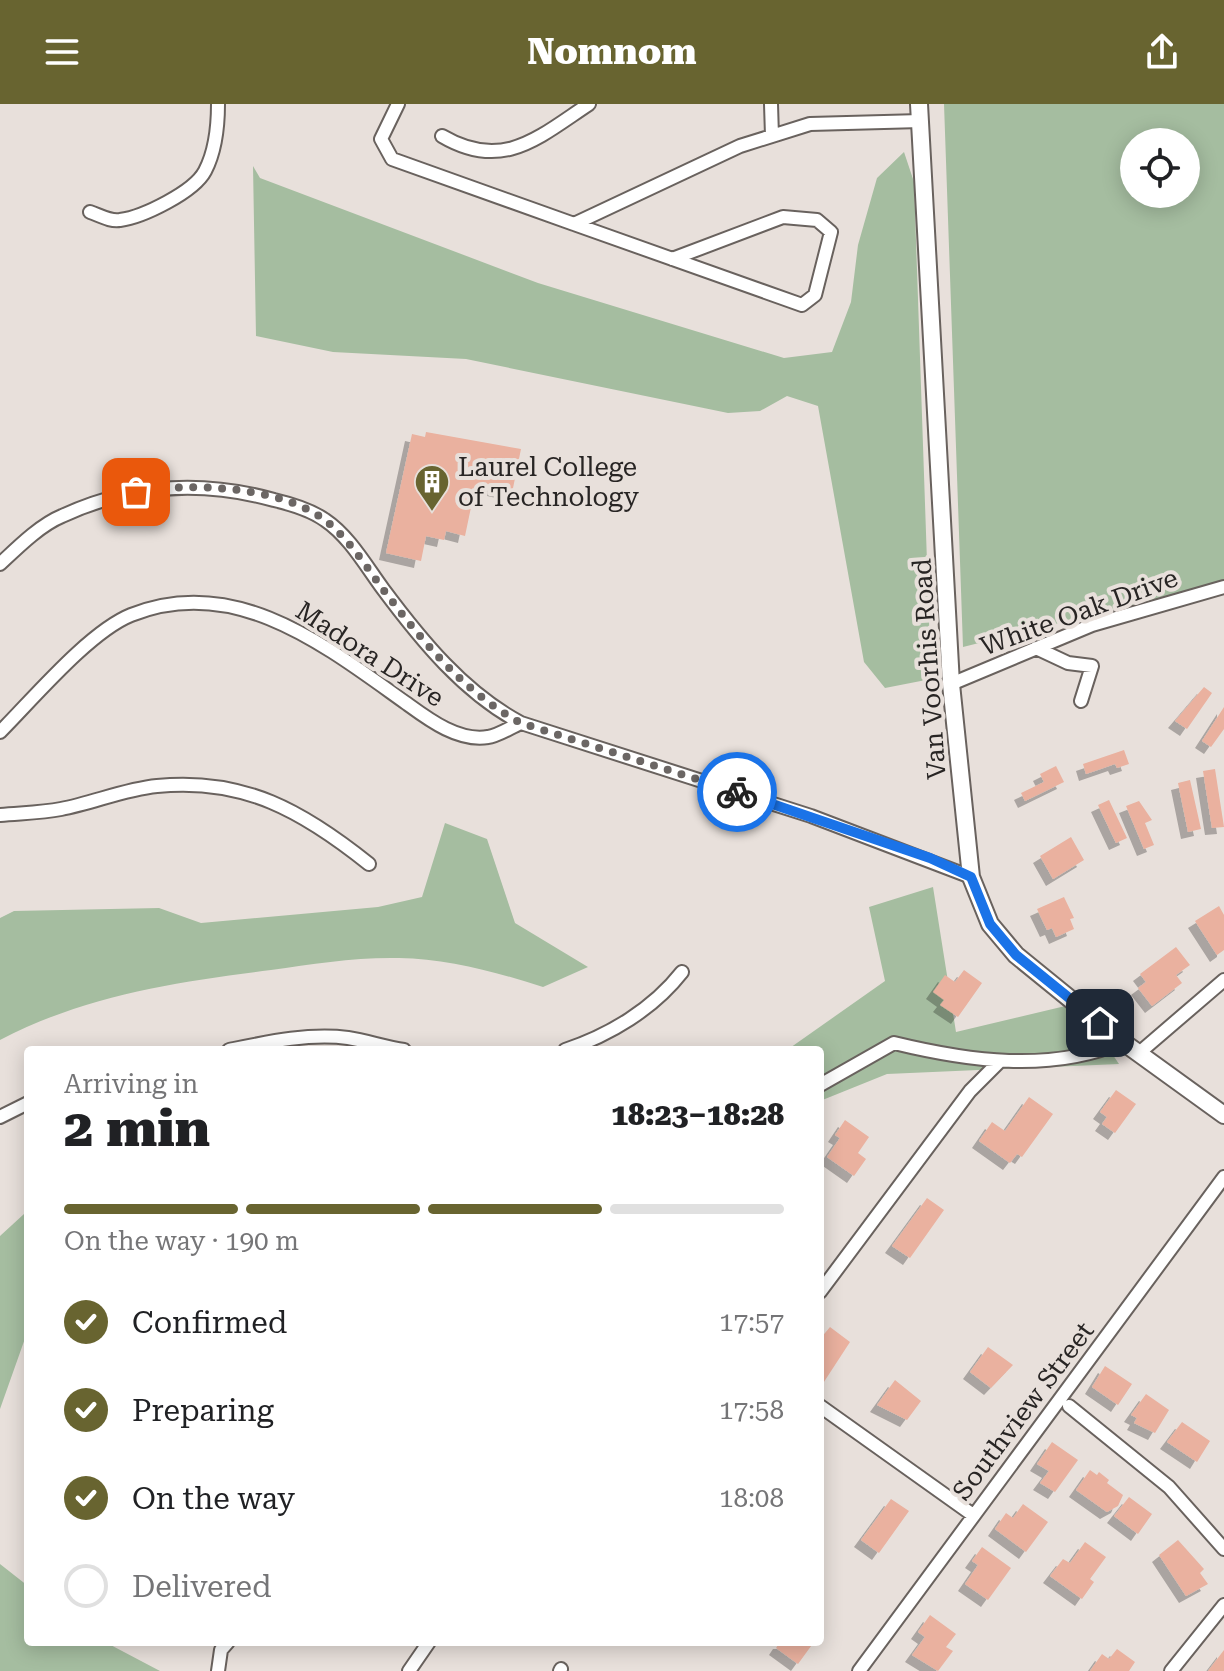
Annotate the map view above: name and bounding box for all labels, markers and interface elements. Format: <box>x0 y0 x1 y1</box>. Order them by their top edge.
icon: menu <box>40 30 84 74</box>
icon: share <box>1140 30 1184 74</box>
text: Nomnom <box>527 31 697 73</box>
map controls <box>1120 128 1200 208</box>
button: locate <box>1120 128 1200 208</box>
place label: Laurel College of Technology <box>458 452 639 512</box>
pin <box>102 458 170 526</box>
building icon: Laurel College of Technology <box>413 463 451 513</box>
icon: bag <box>114 470 158 514</box>
street label: Van Voorhis Road <box>906 557 952 780</box>
street label: White Oak Drive <box>976 562 1182 662</box>
street label: Madora Drive <box>291 595 449 713</box>
courier <box>697 752 777 832</box>
icon: bike <box>715 770 759 814</box>
pin <box>1066 989 1134 1057</box>
icon: home <box>1078 1001 1122 1045</box>
text: Arriving in <box>64 1069 198 1099</box>
text: 18:23–18:28 <box>611 1097 784 1132</box>
text: 2 min <box>64 1098 210 1159</box>
text: On the way · 190 m <box>64 1226 299 1256</box>
icon: check <box>64 1300 108 1344</box>
text: Confirmed <box>132 1305 287 1340</box>
text: 17:57 <box>719 1307 784 1337</box>
street label: Southview Street <box>946 1316 1100 1506</box>
icon: check <box>64 1388 108 1432</box>
text: Preparing <box>132 1393 274 1428</box>
text: 17:58 <box>719 1395 784 1425</box>
icon: check <box>64 1476 108 1520</box>
text: On the way <box>132 1481 295 1516</box>
text: 18:08 <box>719 1483 784 1513</box>
text: Delivered <box>132 1569 271 1604</box>

